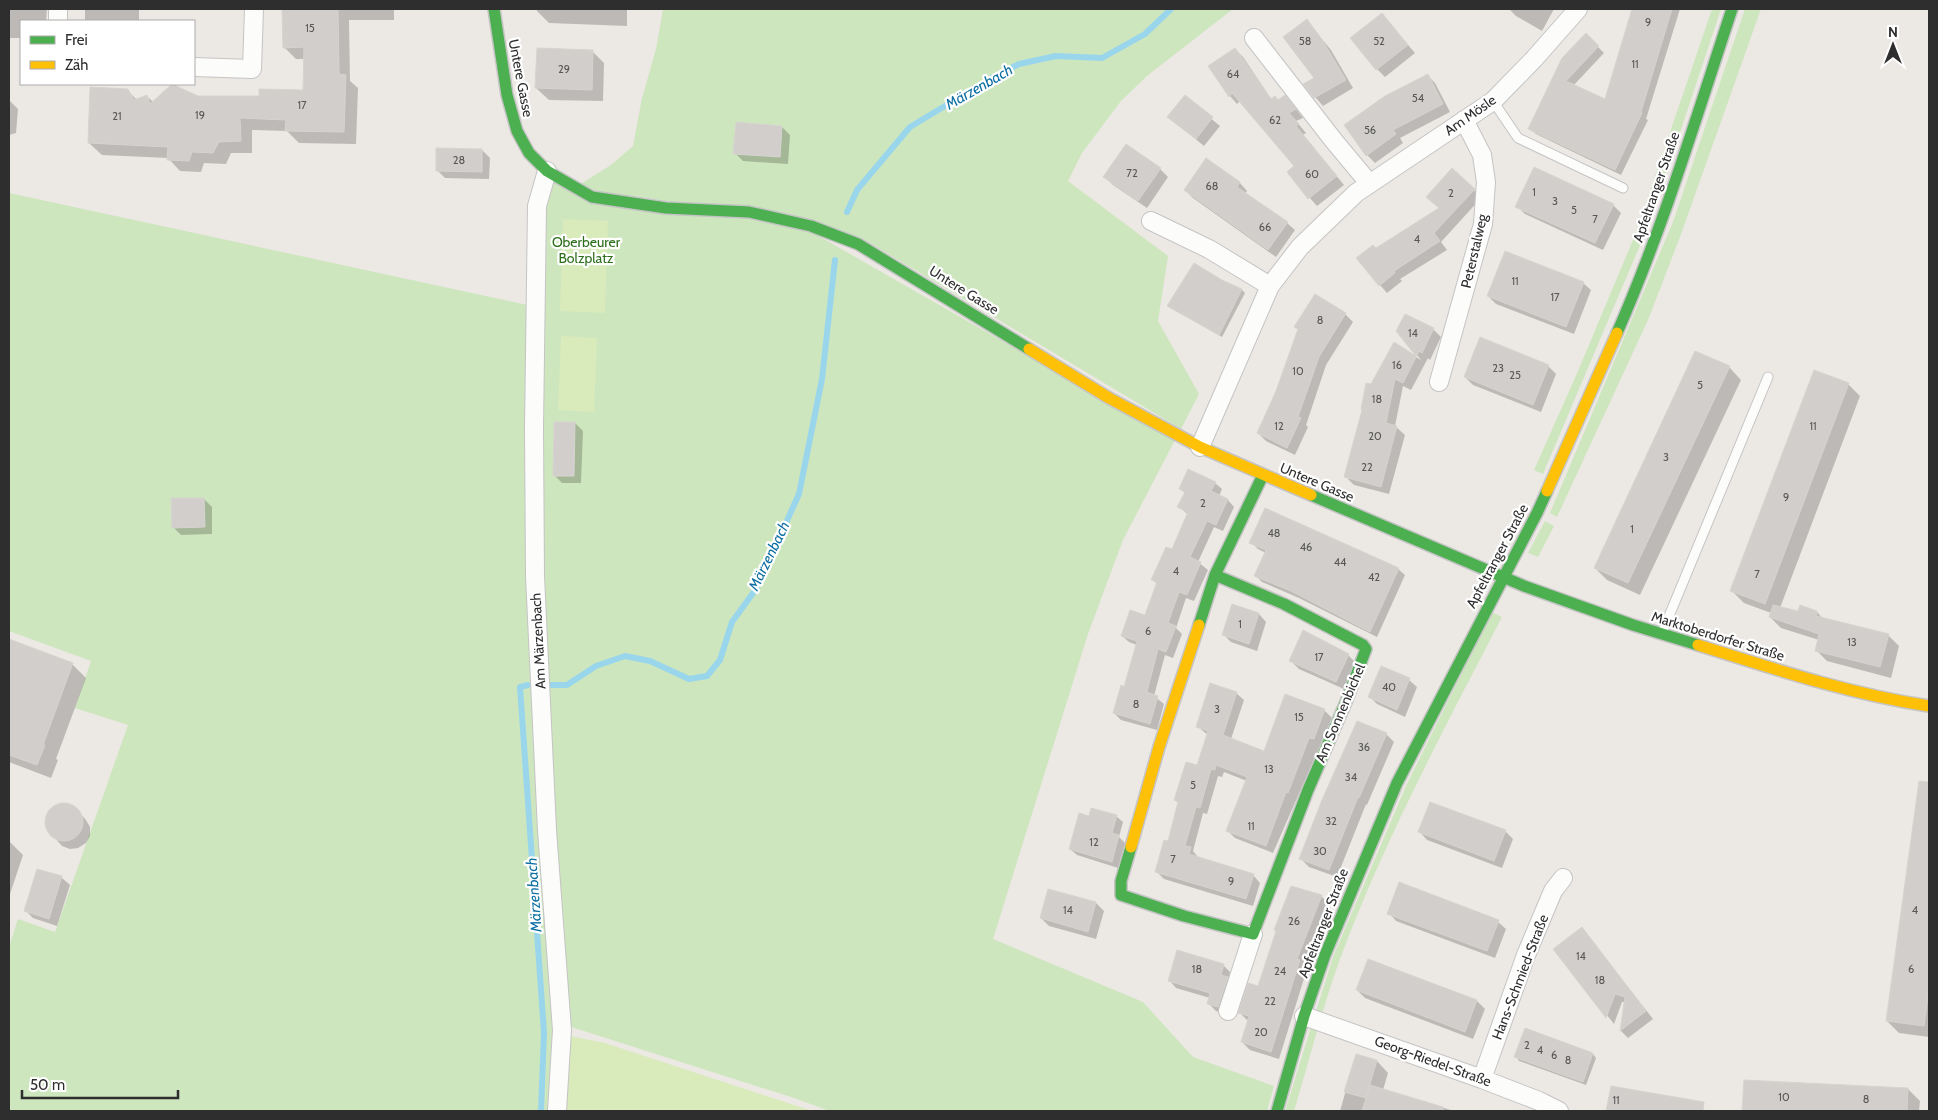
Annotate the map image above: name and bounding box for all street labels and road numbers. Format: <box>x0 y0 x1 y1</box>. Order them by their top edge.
street label: Untere Gasse <box>505 38 537 118</box>
street label: Am Mösle <box>1441 91 1499 139</box>
street label: Apfeltranger Straße <box>1629 129 1683 245</box>
street label: Peterstalweg <box>1457 211 1492 290</box>
street label: Untere Gasse <box>926 261 1002 319</box>
street label: Untere Gasse <box>1277 458 1357 506</box>
street label: Apfeltranger Straße <box>1462 501 1532 611</box>
street label: Am Märzenbach <box>526 592 550 690</box>
street label: Marktoberdorfer Straße <box>1649 607 1787 665</box>
street label: Am Sonnenbichel <box>1311 660 1369 765</box>
street label: Apfeltranger Straße <box>1294 866 1352 980</box>
street label: Hans-Schmied-Straße <box>1488 912 1552 1042</box>
street label: Georg-Riedel-Straße <box>1372 1032 1494 1090</box>

